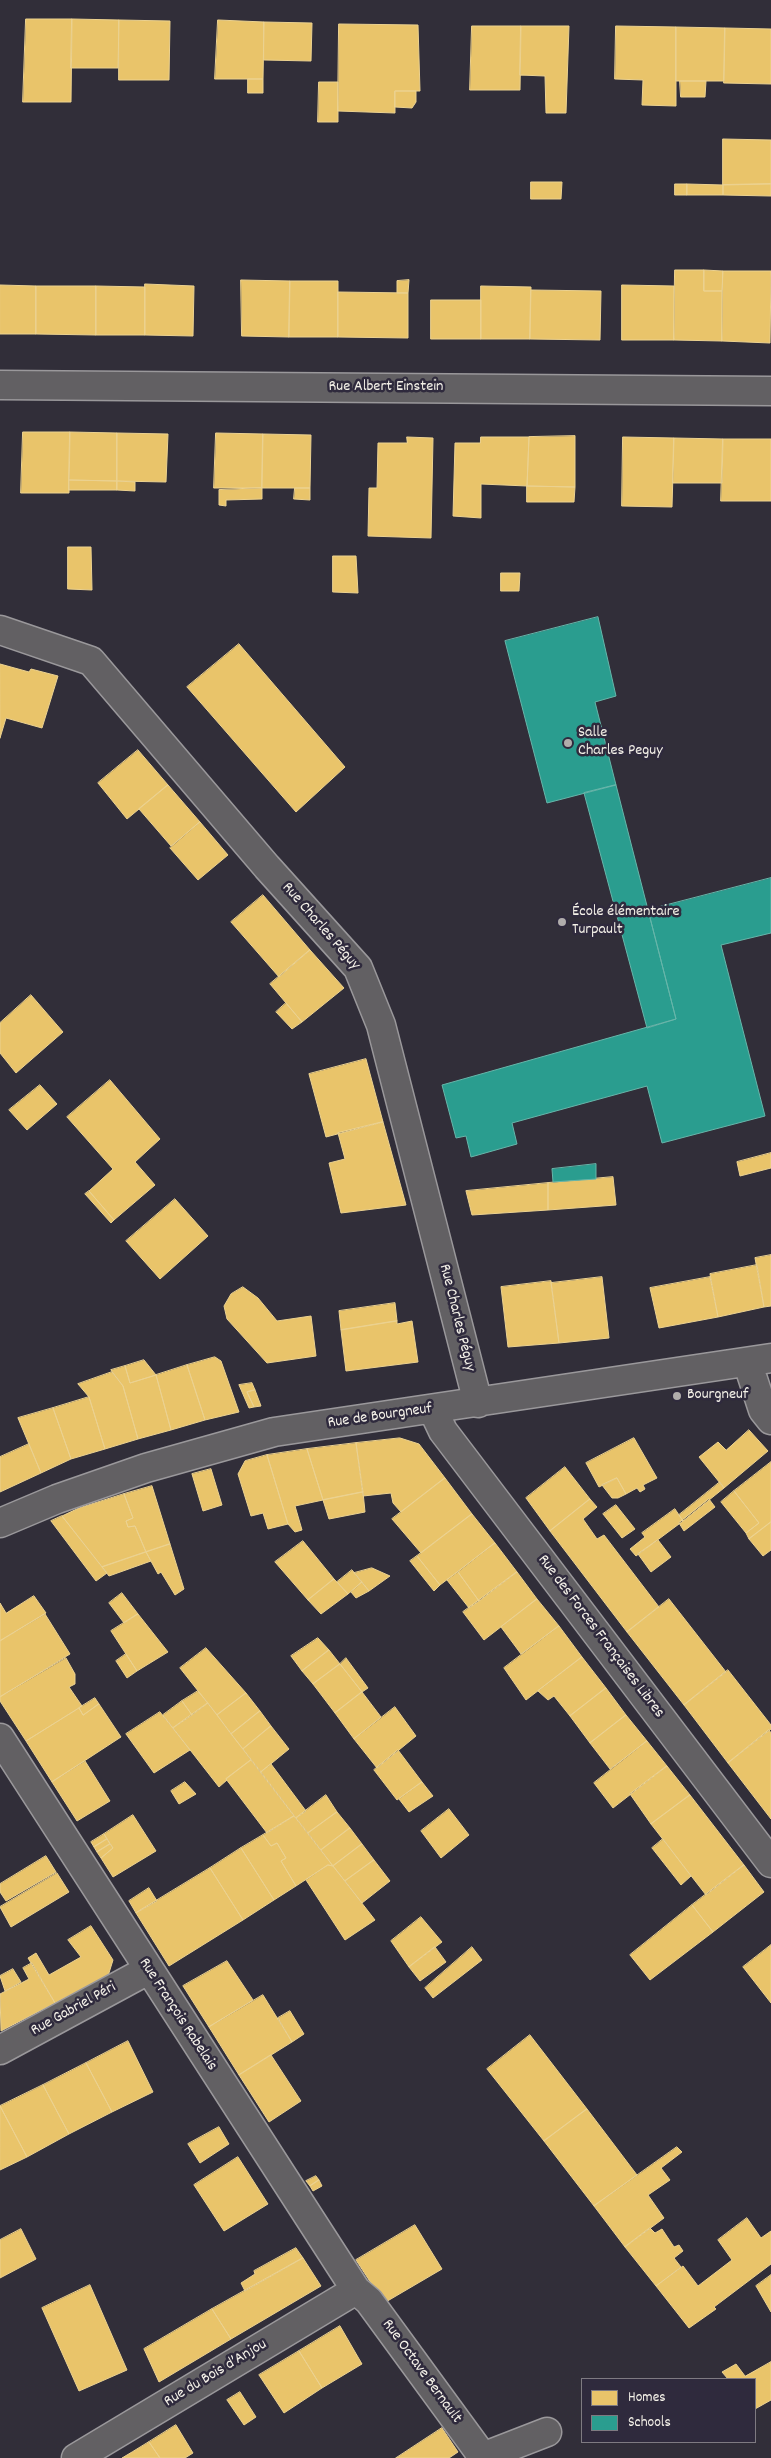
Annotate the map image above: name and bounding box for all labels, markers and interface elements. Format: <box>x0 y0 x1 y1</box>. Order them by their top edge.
street label: Rue Albert Einstein <box>329 378 443 398</box>
place label: Salle Charles Peguy <box>578 724 663 762</box>
marker: Salle Charles Peguy <box>562 737 574 749</box>
street label: Rue Charles Péguy <box>277 879 363 975</box>
place label: École élémentaire Turpault <box>572 903 680 941</box>
marker: École élémentaire Turpault <box>556 916 568 928</box>
street label: Rue Charles Péguy <box>433 1262 479 1374</box>
place label: Bourgneuf <box>687 1386 749 1406</box>
marker: Bourgneuf <box>671 1390 683 1402</box>
street label: Rue de Bourgneuf <box>327 1400 433 1434</box>
street label: Rue des Forces Françaises Libres <box>532 1552 668 1722</box>
street label: Rue François Rabelais <box>133 1955 221 2075</box>
street label: Rue Gabriel Péri <box>28 1979 120 2041</box>
street label: Rue Octave Bernault <box>377 2316 465 2428</box>
street label: Rue du Bois d’Anjou <box>161 2336 271 2412</box>
legend <box>581 2378 756 2443</box>
text: Homes <box>628 2387 666 2409</box>
text: Schools <box>628 2412 671 2434</box>

